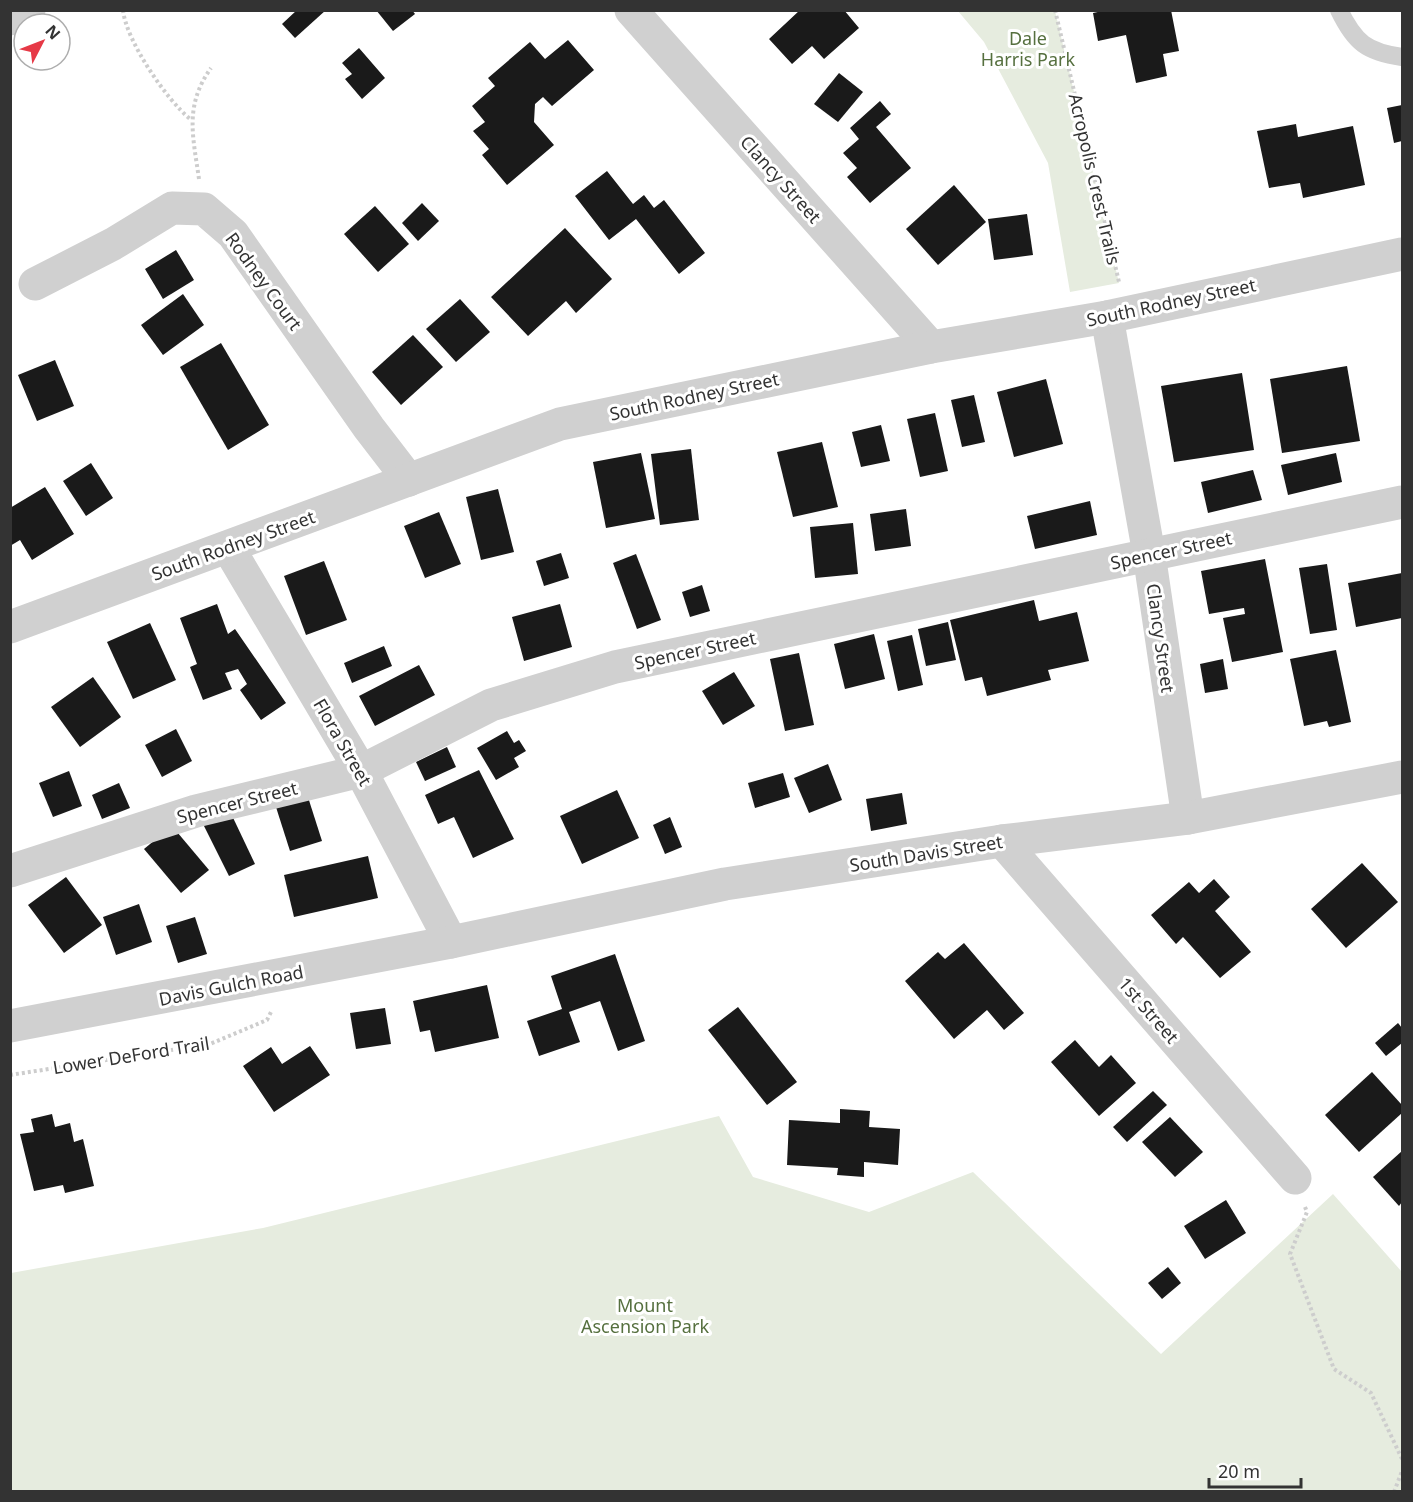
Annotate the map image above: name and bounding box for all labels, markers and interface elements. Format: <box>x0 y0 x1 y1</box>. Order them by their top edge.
north arrow <box>12 12 72 72</box>
text: N <box>41 20 66 44</box>
park label: Dale Harris Park <box>981 26 1076 71</box>
street label: Acropolis Crest Trails <box>1064 91 1126 267</box>
street label: Clancy Street <box>735 130 827 228</box>
street label: Rodney Court <box>220 227 308 335</box>
street label: South Rodney Street <box>1084 272 1258 332</box>
street label: South Rodney Street <box>607 366 781 426</box>
street label: South Rodney Street <box>148 504 319 586</box>
street label: Spencer Street <box>1108 525 1234 575</box>
street label: Clancy Street <box>1141 582 1181 695</box>
street label: Spencer Street <box>632 625 758 675</box>
street label: Flora Street <box>308 694 378 790</box>
street label: Spencer Street <box>174 775 300 829</box>
street label: South Davis Street <box>848 829 1005 877</box>
street label: Davis Gulch Road <box>157 959 305 1011</box>
street label: 1st Street <box>1114 972 1185 1049</box>
street label: Lower DeFord Trail <box>51 1031 211 1079</box>
park label: Mount Ascension Park <box>581 1293 709 1338</box>
scale bar <box>1209 1451 1300 1489</box>
text: 20 m <box>1218 1459 1260 1483</box>

